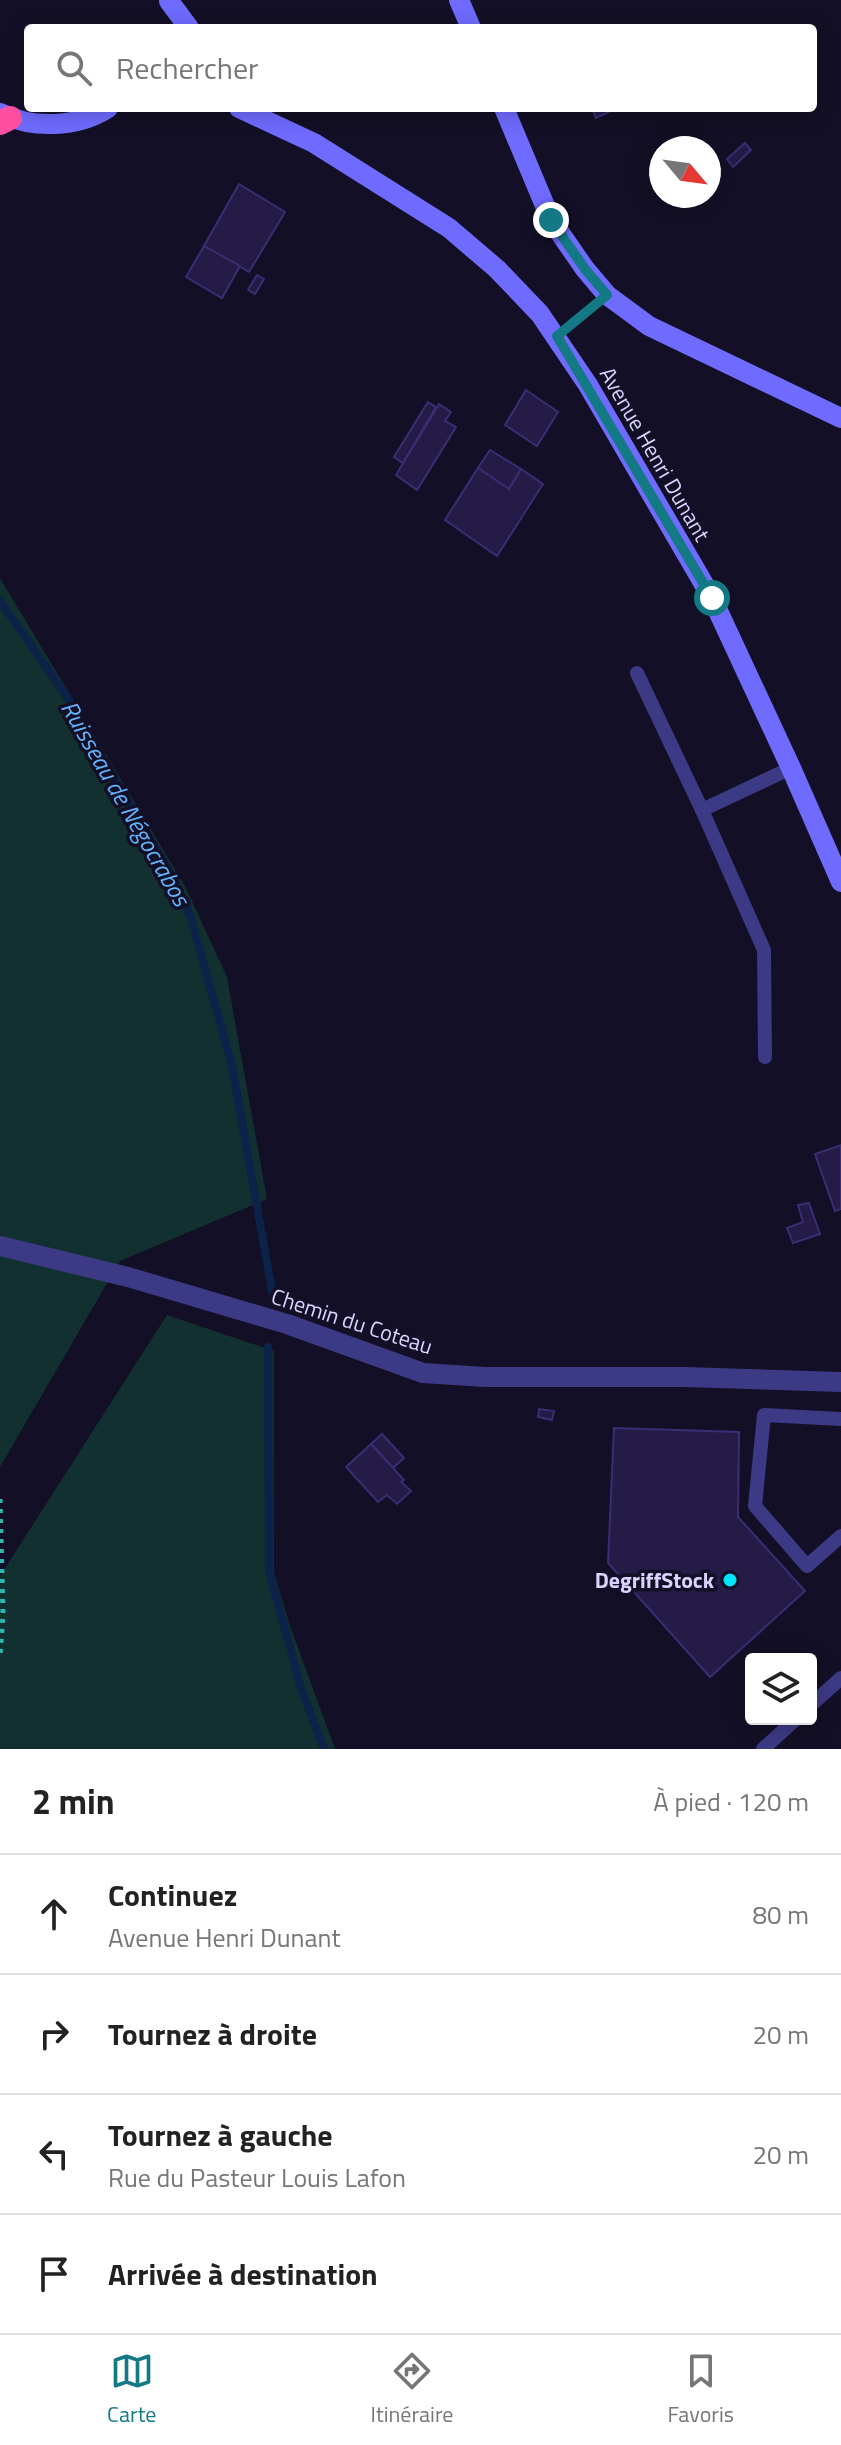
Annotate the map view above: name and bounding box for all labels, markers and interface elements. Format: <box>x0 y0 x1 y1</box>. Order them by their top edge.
search box <box>24 24 817 112</box>
text: Rechercher <box>116 45 259 91</box>
icon: search <box>52 46 96 90</box>
north arrow <box>649 136 721 208</box>
route end <box>533 202 569 238</box>
street label: Avenue Henri Dunant <box>591 360 719 548</box>
route start <box>694 580 730 616</box>
water label: Ruisseau de Négocrabos <box>52 694 200 914</box>
street label: Chemin du Coteau <box>267 1279 437 1363</box>
place label: DegriffStock <box>595 1563 715 1597</box>
marker: DegriffStock <box>721 1571 739 1589</box>
map controls <box>745 1653 817 1725</box>
button: layers <box>745 1653 817 1725</box>
text: 2 min <box>32 1775 115 1827</box>
text: À pied · 120 m <box>653 1782 809 1821</box>
text: Continuez <box>108 1872 237 1918</box>
icon: ahead <box>32 1892 76 1936</box>
text: 80 m <box>752 1895 809 1934</box>
text: Avenue Henri Dunant <box>108 1918 341 1957</box>
text: Tournez à droite <box>108 2011 317 2057</box>
icon: right <box>32 2012 76 2056</box>
text: 20 m <box>752 2015 809 2054</box>
text: Tournez à gauche <box>108 2112 333 2158</box>
icon: left <box>32 2132 76 2176</box>
text: 20 m <box>752 2135 809 2174</box>
text: Rue du Pasteur Louis Lafon <box>108 2158 406 2197</box>
text: Arrivée à destination <box>108 2251 378 2297</box>
icon: arrive <box>32 2252 76 2296</box>
tab: Carte <box>107 2349 156 2431</box>
tab: Itinéraire <box>371 2349 453 2431</box>
tab: Favoris <box>668 2349 734 2431</box>

